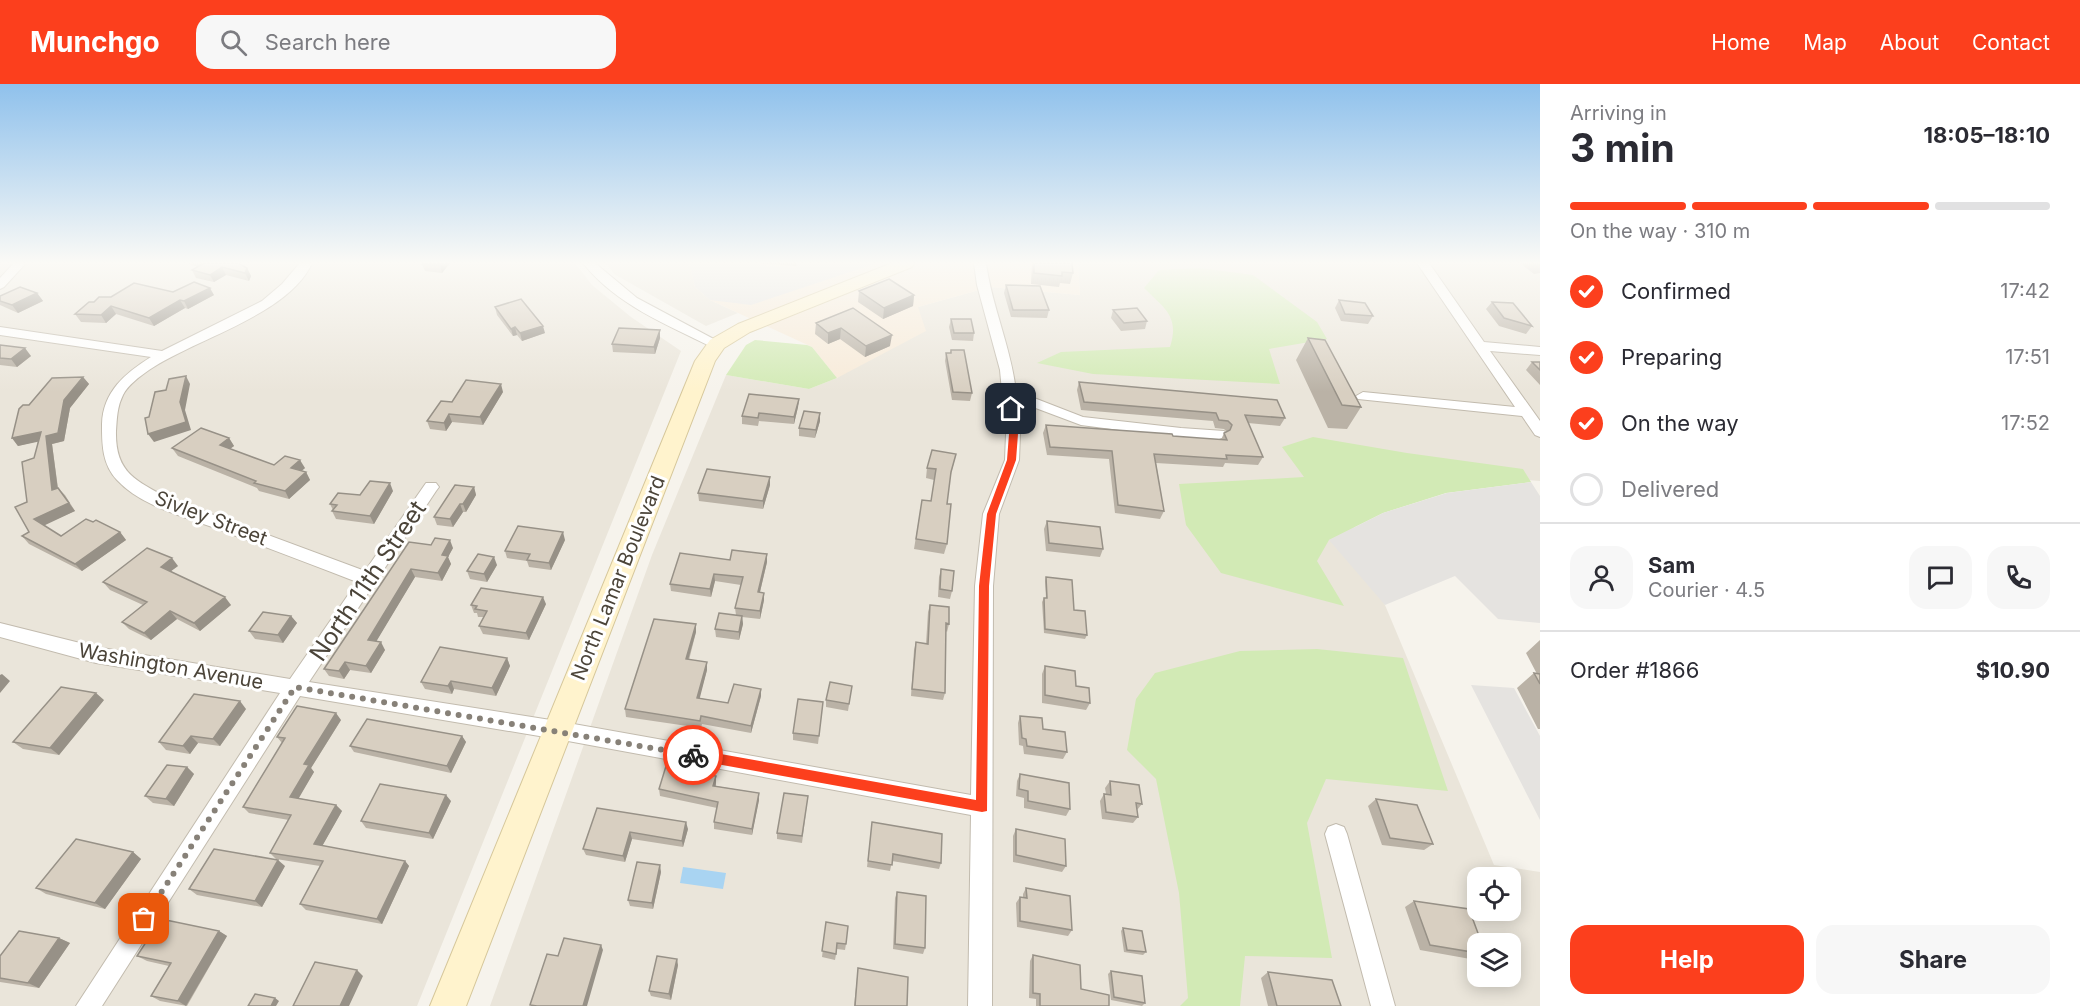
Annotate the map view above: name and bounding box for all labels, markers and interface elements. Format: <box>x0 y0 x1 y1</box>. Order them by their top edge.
search box <box>196 15 616 69</box>
text: Munchgo <box>30 25 160 59</box>
icon: search <box>217 26 250 59</box>
text: Search here <box>265 29 391 55</box>
text: Home <box>1711 30 1770 55</box>
text: Map <box>1803 30 1847 55</box>
text: About <box>1880 30 1939 55</box>
text: Contact <box>1972 30 2050 55</box>
text: Arriving in <box>1570 101 1667 125</box>
text: 18:05–18:10 <box>1923 122 2050 148</box>
text: 3 min <box>1570 124 1675 171</box>
text: On the way · 310 m <box>1570 219 1750 243</box>
icon: check <box>1570 275 1603 308</box>
text: Confirmed <box>1621 278 1731 304</box>
text: 17:42 <box>2000 279 2050 303</box>
icon: check <box>1570 341 1603 374</box>
text: Preparing <box>1621 344 1722 370</box>
text: 17:51 <box>2005 345 2050 369</box>
pin <box>985 383 1036 434</box>
icon: home <box>994 392 1027 425</box>
icon: check <box>1570 407 1603 440</box>
text: On the way <box>1621 410 1739 436</box>
text: 17:52 <box>2001 411 2050 435</box>
street label: North Lamar Boulevard <box>566 472 670 684</box>
text: Delivered <box>1621 476 1719 502</box>
street label: Sivley Street <box>151 486 271 551</box>
street label: North 11th Street <box>303 495 432 666</box>
button: person <box>1570 546 1633 609</box>
button: chat <box>1909 546 1972 609</box>
button: phone <box>1987 546 2050 609</box>
text: Sam <box>1648 552 1695 578</box>
text: Courier · 4.5 <box>1648 578 1765 602</box>
street label: Washington Avenue <box>77 638 265 694</box>
text: Order #1866 <box>1570 657 1699 683</box>
text: $10.90 <box>1976 657 2050 683</box>
courier <box>663 725 723 785</box>
icon: bike <box>677 739 710 772</box>
map controls <box>1467 867 1521 987</box>
button: locate <box>1467 867 1521 921</box>
pin <box>118 893 169 944</box>
icon: bag <box>127 902 160 935</box>
button: Help <box>1570 925 1804 994</box>
button: Share <box>1816 925 2050 994</box>
button: layers <box>1467 933 1521 987</box>

